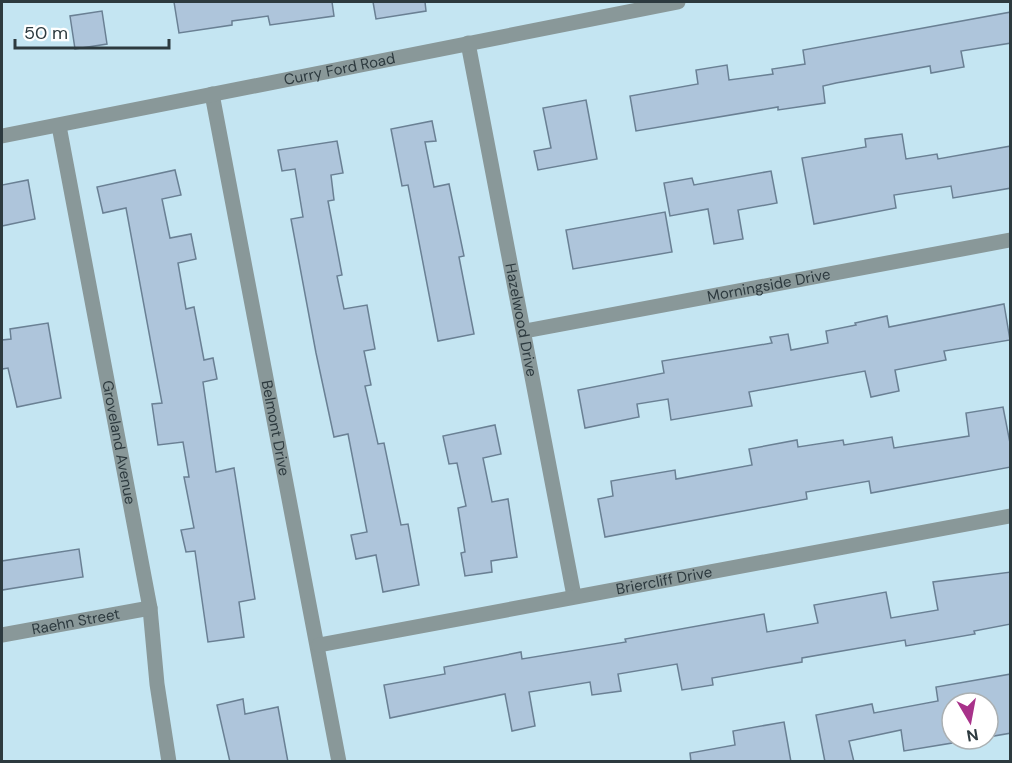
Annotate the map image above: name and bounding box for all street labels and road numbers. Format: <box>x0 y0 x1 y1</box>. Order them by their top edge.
street label: Curry Ford Road <box>282 48 397 90</box>
street label: Hazelwood Drive <box>500 262 542 378</box>
street label: Morningside Drive <box>705 264 832 307</box>
street label: Belmont Drive <box>257 378 294 478</box>
street label: Groveland Avenue <box>97 379 140 506</box>
street label: Briercliff Drive <box>614 562 714 599</box>
street label: Raehn Street <box>30 604 122 639</box>

